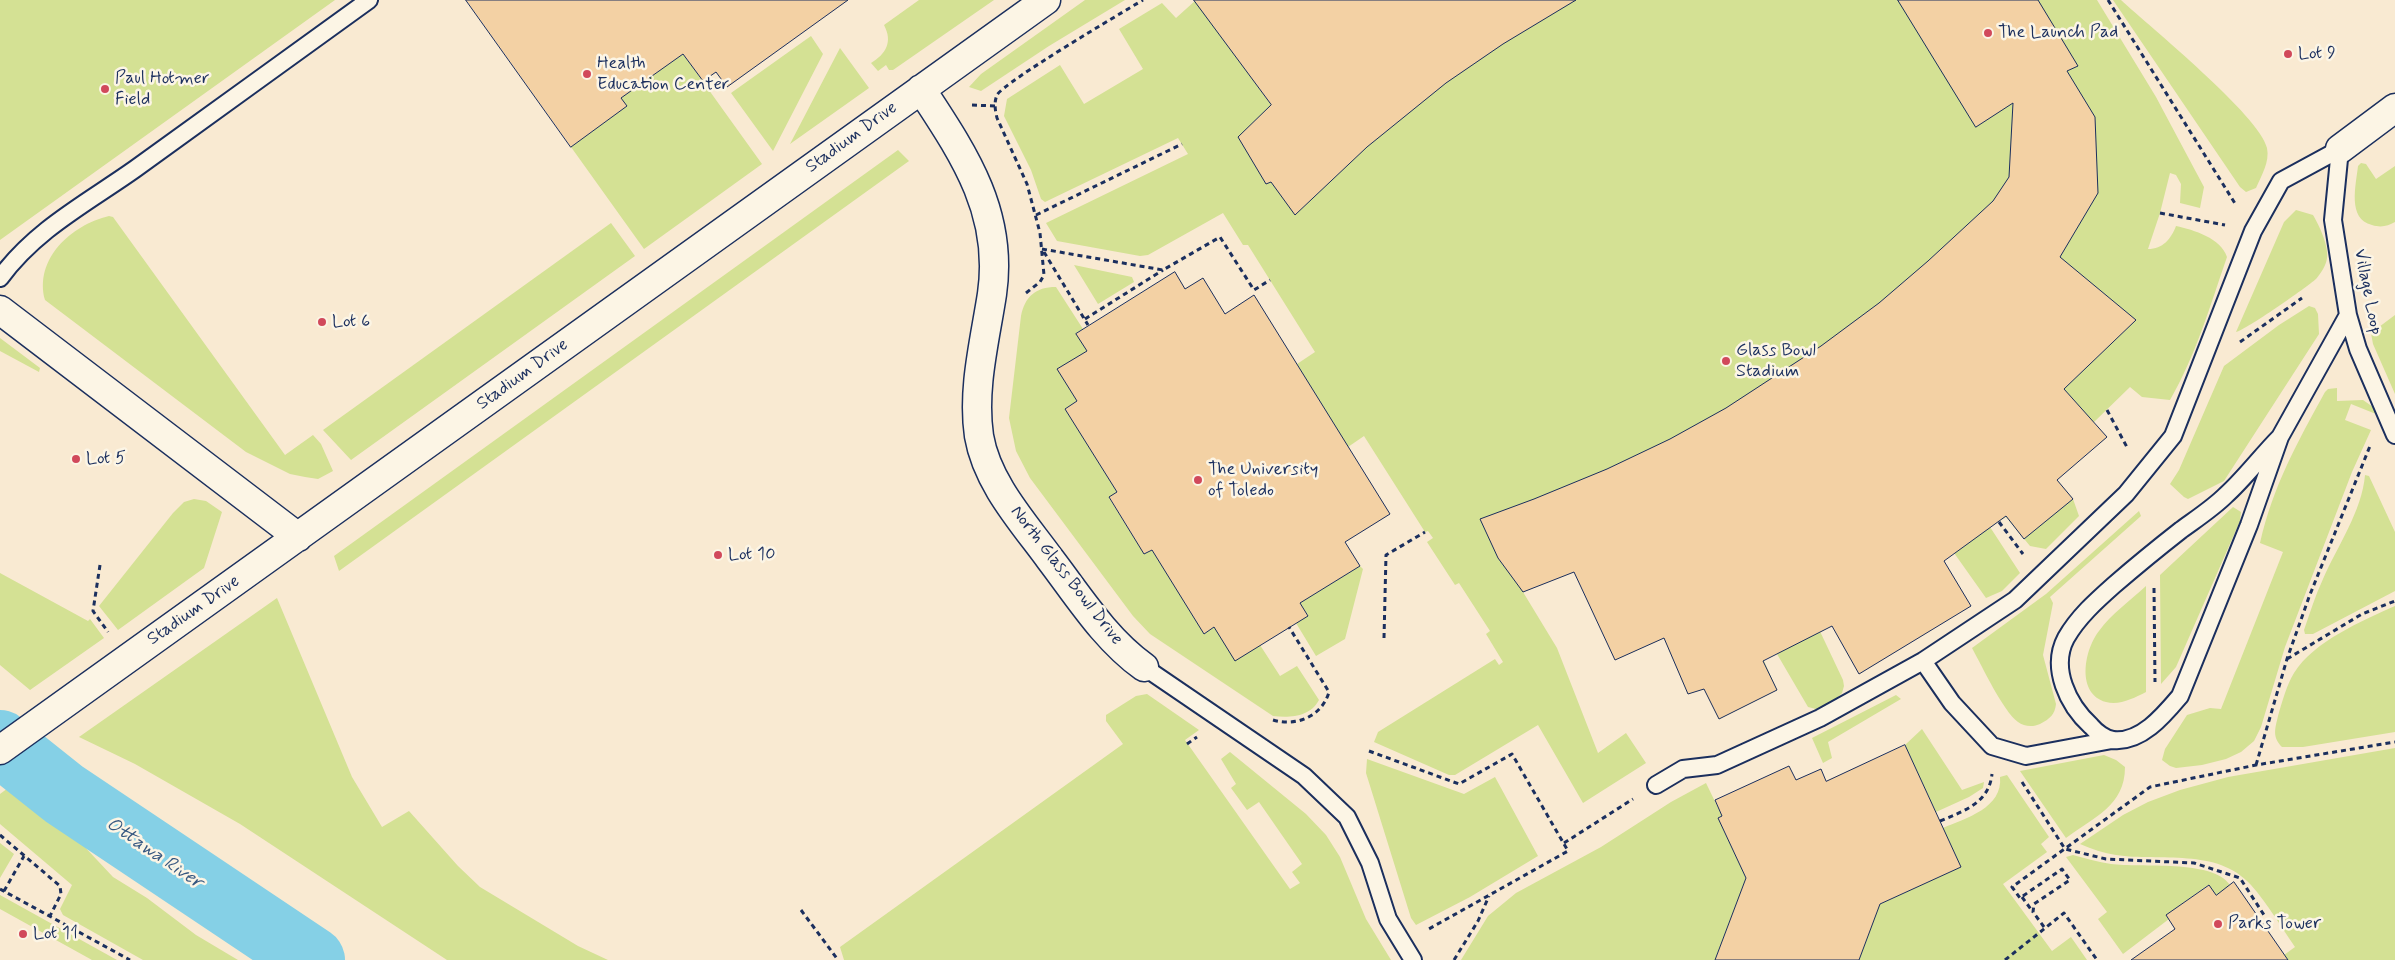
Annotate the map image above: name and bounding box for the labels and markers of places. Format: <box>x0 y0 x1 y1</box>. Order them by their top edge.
place label: The Launch Pad <box>1998 22 2118 44</box>
marker: The Launch Pad <box>1982 27 1994 39</box>
place label: Lot 9 <box>2298 43 2336 65</box>
marker: Lot 9 <box>2282 48 2294 60</box>
place label: Health Education Center <box>597 53 729 96</box>
place label: Paul Hotmer Field <box>115 68 209 110</box>
marker: Health Education Center <box>581 68 593 80</box>
marker: Paul Hotmer Field <box>99 83 111 95</box>
place label: Lot 6 <box>332 311 370 333</box>
marker: Lot 6 <box>316 316 328 328</box>
place label: Glass Bowl Stadium <box>1736 340 1816 382</box>
marker: Glass Bowl Stadium <box>1720 355 1732 367</box>
place label: Lot 5 <box>86 448 126 470</box>
marker: Lot 5 <box>70 453 82 465</box>
place label: The University of Toledo <box>1208 459 1318 502</box>
marker: The University of Toledo <box>1192 474 1204 486</box>
place label: Lot 10 <box>728 544 775 566</box>
marker: Lot 10 <box>712 549 724 561</box>
place label: Parks Tower <box>2228 913 2321 935</box>
marker: Parks Tower <box>2212 918 2224 930</box>
place label: Lot 11 <box>33 923 78 945</box>
marker: Lot 11 <box>17 928 29 940</box>

